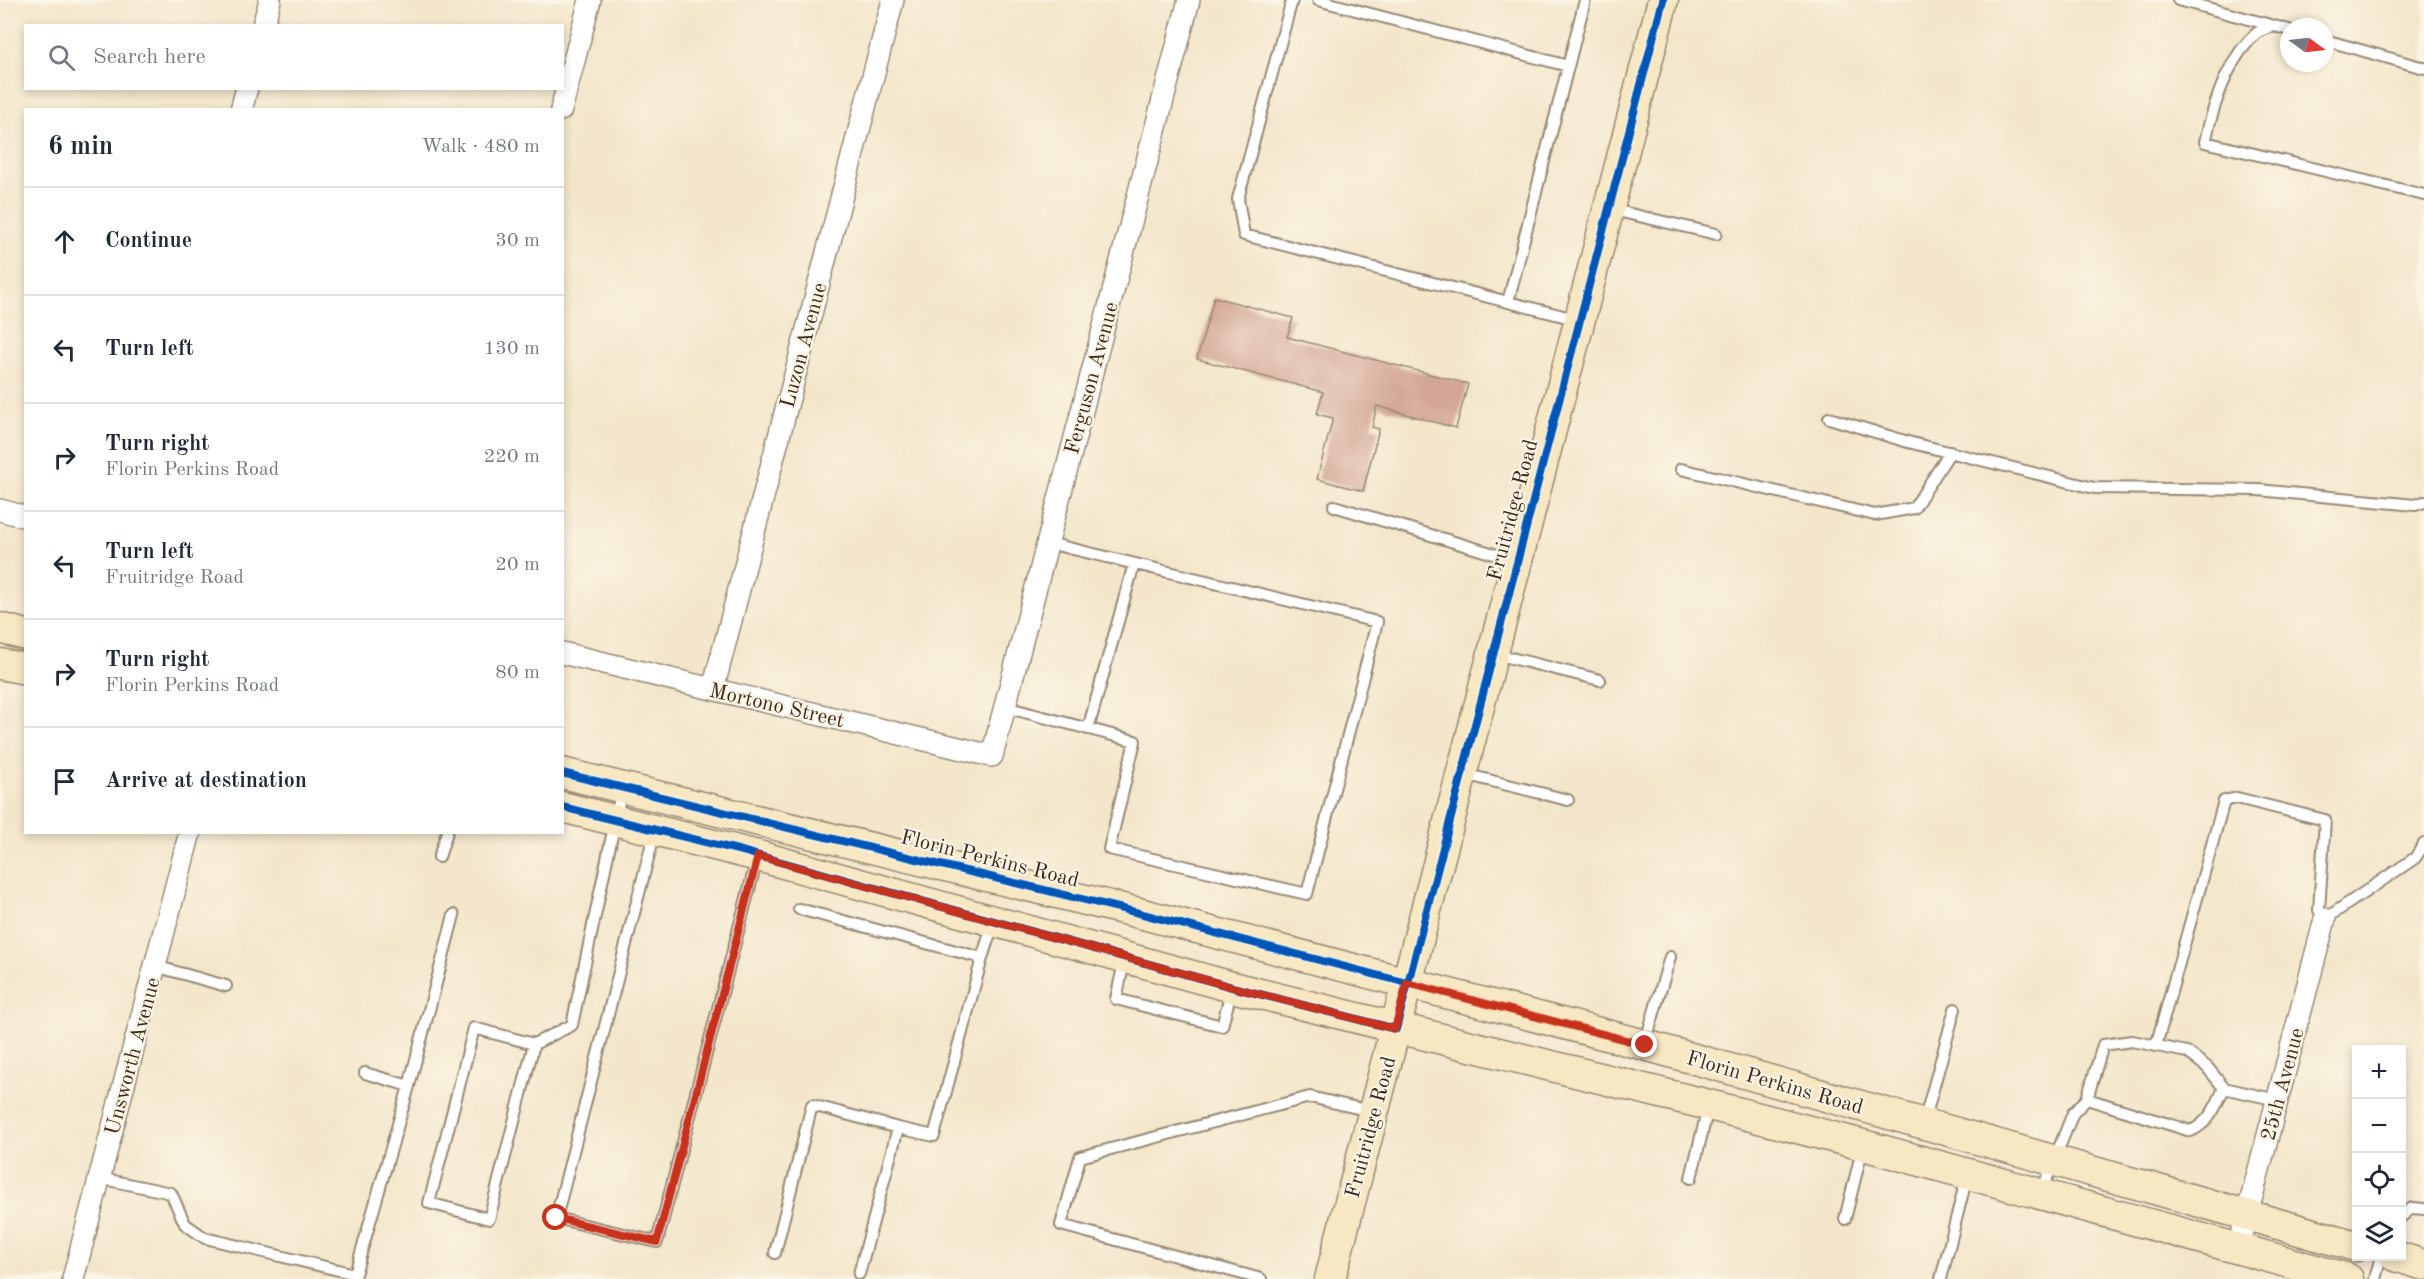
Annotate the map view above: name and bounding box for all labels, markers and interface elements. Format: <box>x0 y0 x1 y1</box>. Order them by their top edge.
north arrow <box>2280 18 2334 72</box>
search box <box>24 24 564 90</box>
icon: search <box>45 41 78 74</box>
text: Search here <box>93 46 206 68</box>
text: 6 min <box>48 134 113 160</box>
text: Walk · 480 m <box>421 137 540 157</box>
icon: ahead <box>48 225 81 258</box>
text: Continue <box>105 230 192 252</box>
text: 30 m <box>495 231 540 251</box>
street label: Luzon Avenue <box>778 280 831 410</box>
street label: Ferguson Avenue <box>1062 300 1123 457</box>
icon: left <box>48 333 81 366</box>
text: Turn left <box>105 338 194 360</box>
text: 130 m <box>484 339 540 359</box>
text: Turn right <box>105 433 209 455</box>
street label: Fruitridge Road <box>1484 437 1542 584</box>
icon: right <box>48 441 81 474</box>
text: 220 m <box>484 447 540 467</box>
text: Florin Perkins Road <box>105 460 279 480</box>
text: Turn left <box>105 541 194 563</box>
icon: left <box>48 549 81 582</box>
text: 20 m <box>495 555 540 575</box>
text: Fruitridge Road <box>105 568 244 588</box>
text: Turn right <box>105 649 209 671</box>
icon: right <box>48 657 81 690</box>
text: 80 m <box>495 663 540 683</box>
text: Florin Perkins Road <box>105 676 279 696</box>
street label: Mortono Street <box>707 681 846 732</box>
icon: arrive <box>48 765 81 798</box>
text: Arrive at destination <box>105 770 307 792</box>
street label: Florin Perkins Road <box>898 827 1081 892</box>
street label: Unsworth Avenue <box>102 975 165 1138</box>
street label: 25th Avenue <box>2258 1026 2309 1143</box>
route end <box>1631 1031 1657 1057</box>
map controls <box>2352 1045 2406 1261</box>
button: + <box>2352 1045 2406 1099</box>
street label: Florin Perkins Road <box>1684 1048 1865 1119</box>
street label: Fruitridge Road <box>1342 1054 1400 1201</box>
button: − <box>2352 1099 2406 1153</box>
button: locate <box>2352 1153 2406 1207</box>
route start <box>542 1204 568 1230</box>
button: layers <box>2352 1207 2406 1261</box>

